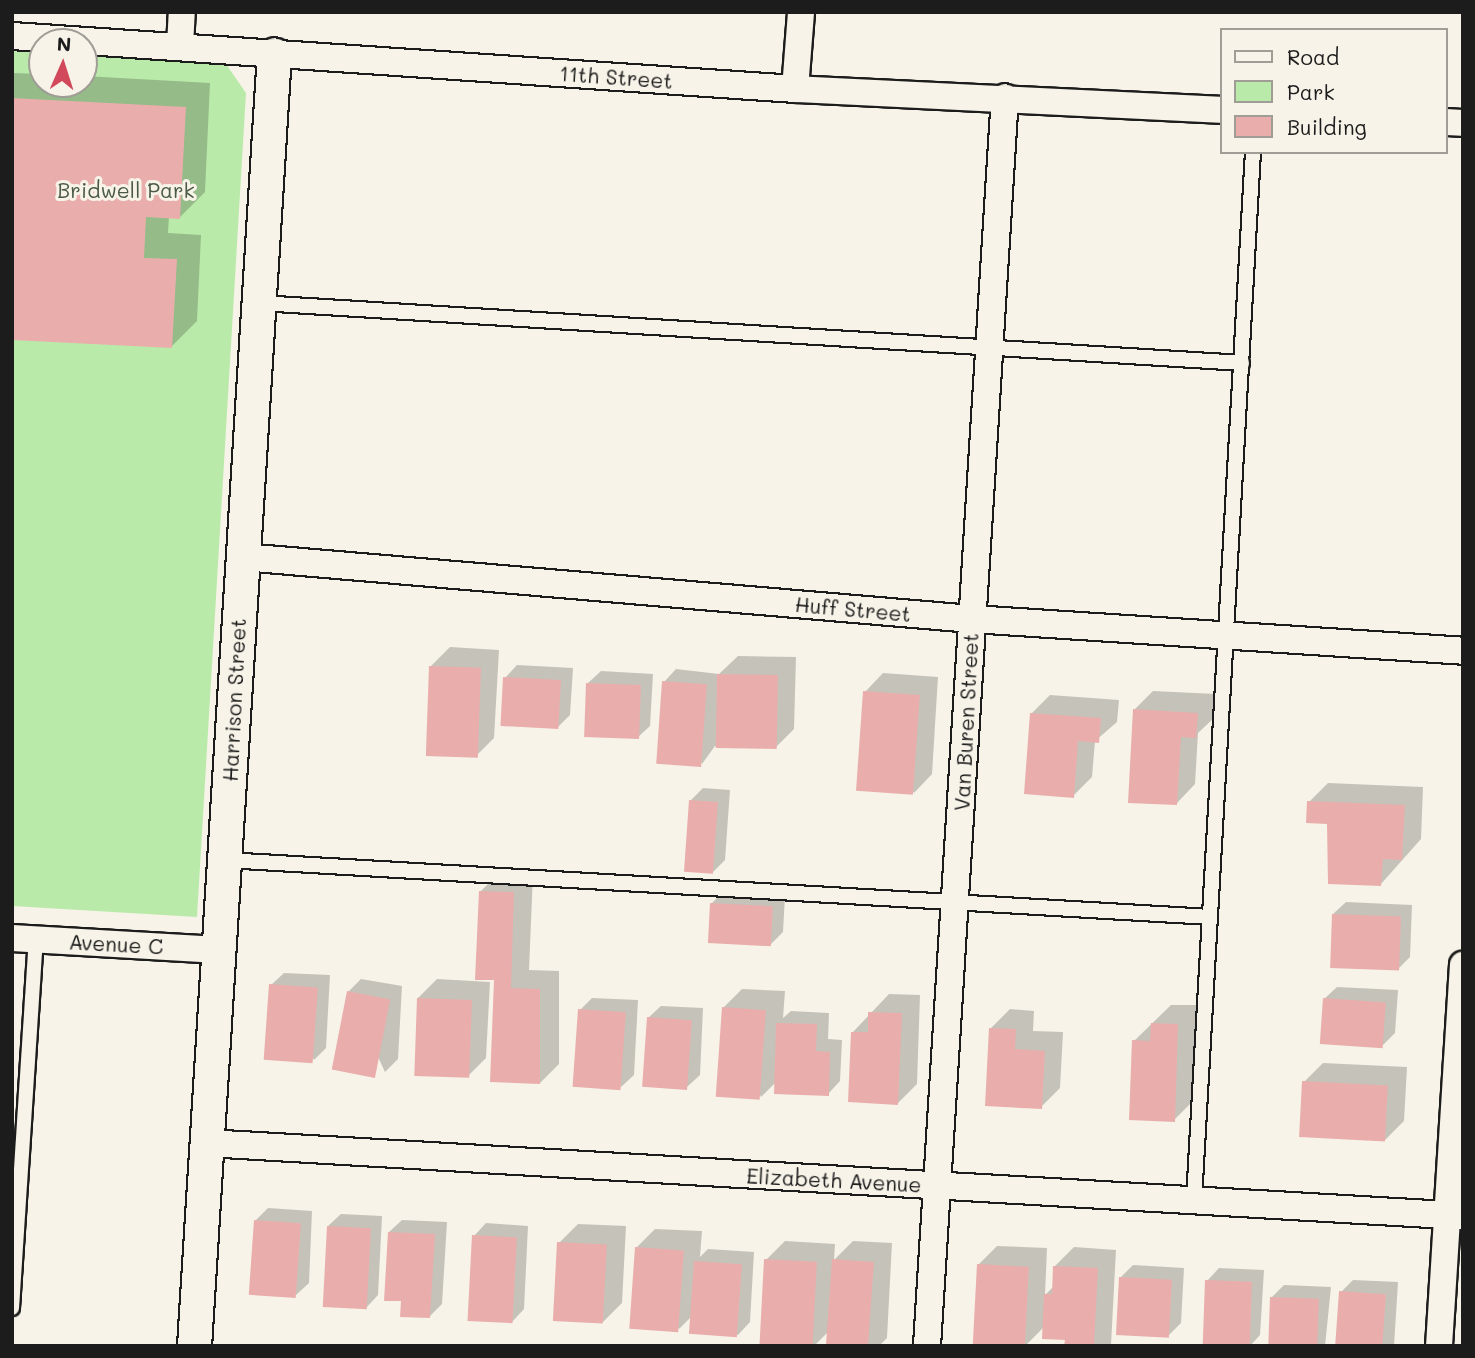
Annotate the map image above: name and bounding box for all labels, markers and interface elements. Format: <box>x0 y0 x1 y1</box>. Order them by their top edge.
north arrow <box>28 28 98 98</box>
legend <box>1220 28 1447 154</box>
text: N <box>56 31 72 56</box>
text: Road <box>1287 43 1339 70</box>
street label: 11th Street <box>559 60 673 94</box>
text: Park <box>1287 78 1335 105</box>
text: Building <box>1287 113 1367 140</box>
park label: Bridwell Park <box>57 177 195 203</box>
street label: Huff Street <box>794 591 912 627</box>
street label: Harrison Street <box>217 618 251 782</box>
street label: Van Buren Street <box>949 632 983 812</box>
street label: Avenue C <box>68 929 164 959</box>
street label: Elizabeth Avenue <box>746 1163 922 1197</box>

